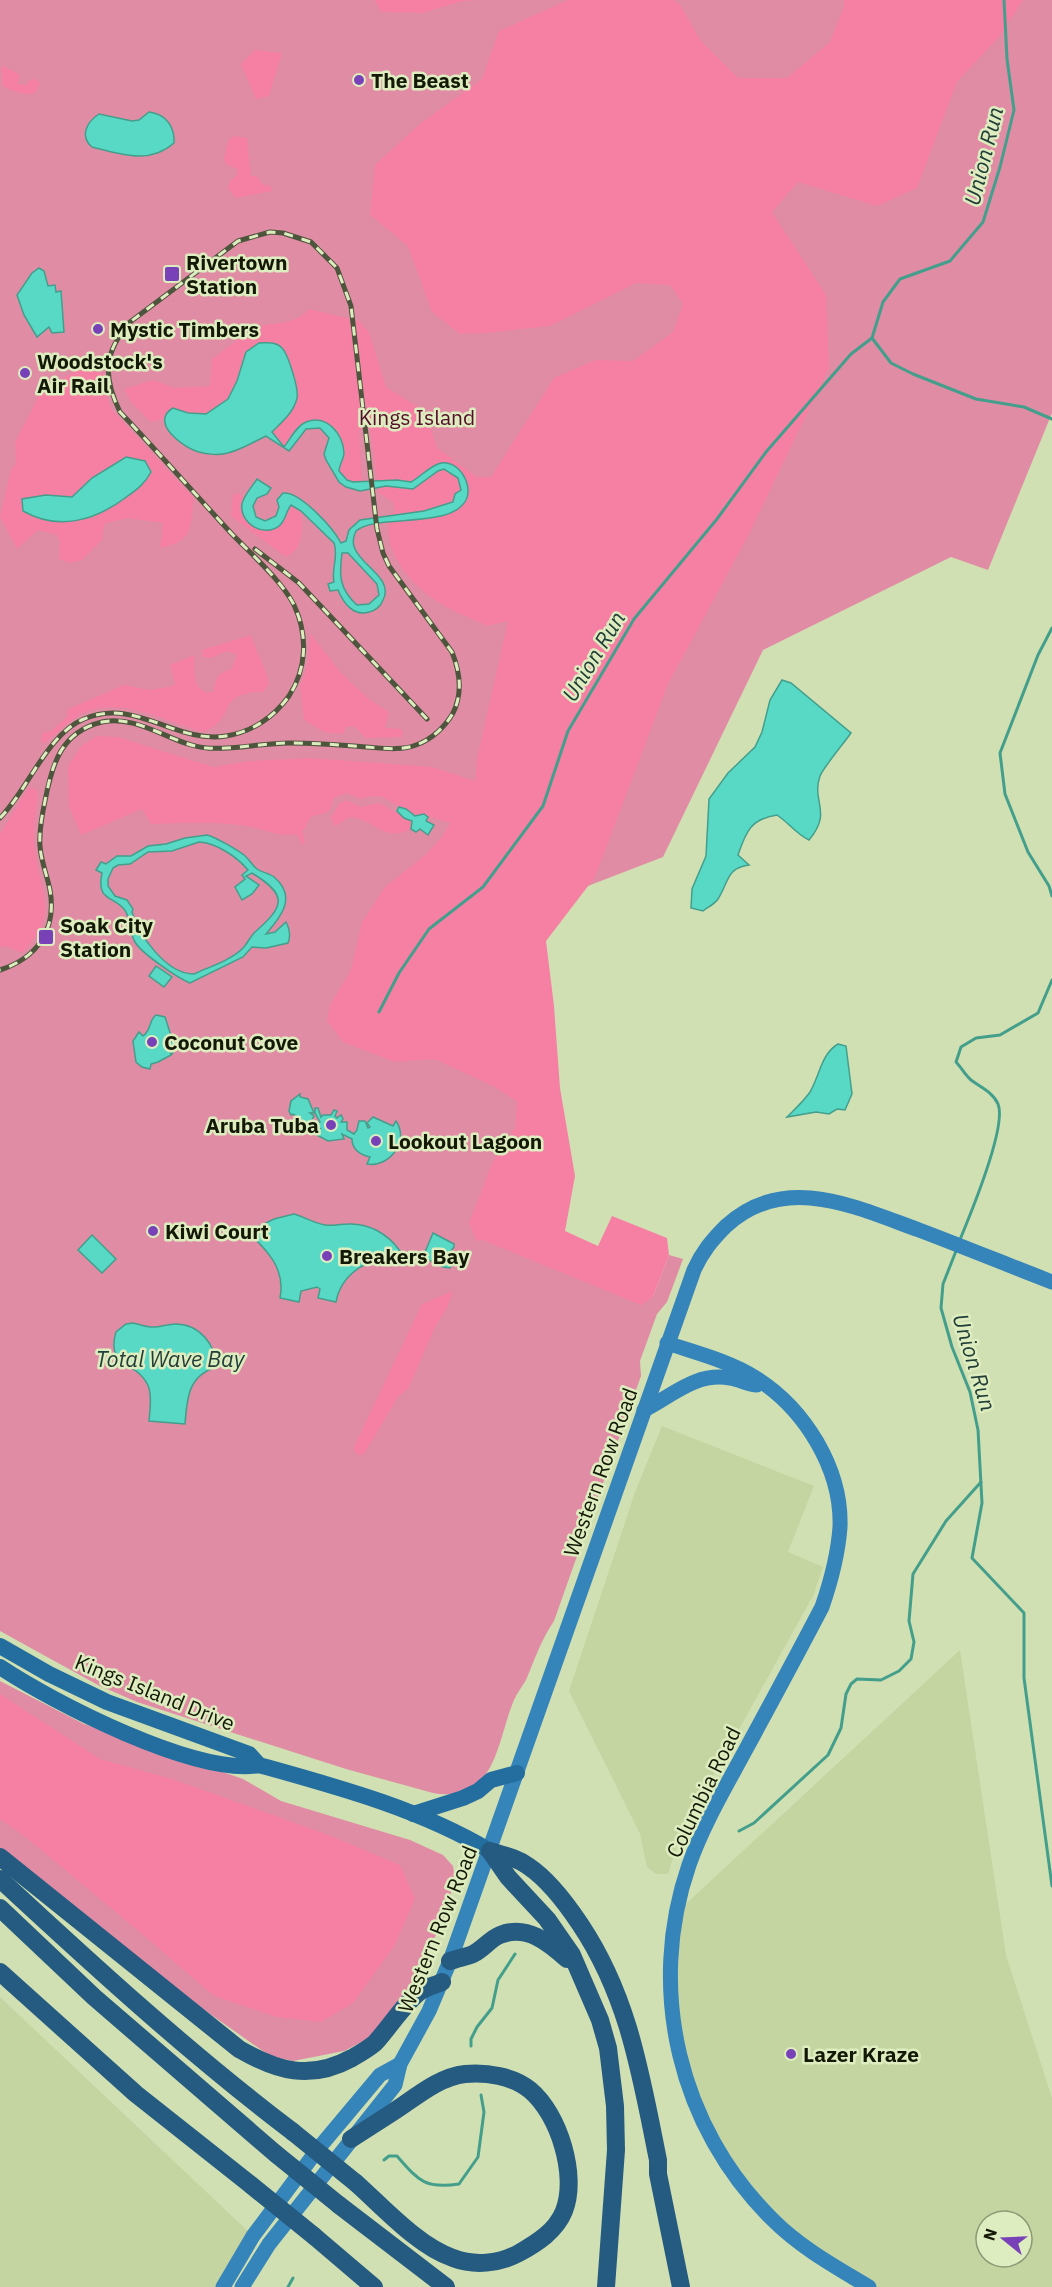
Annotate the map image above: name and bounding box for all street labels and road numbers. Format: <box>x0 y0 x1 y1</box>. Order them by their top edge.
street label: Western Row Road <box>556 1384 644 1560</box>
street label: Kings Island Drive <box>71 1647 239 1737</box>
street label: Columbia Road <box>659 1722 747 1862</box>
street label: Western Row Road <box>391 1841 483 2017</box>

